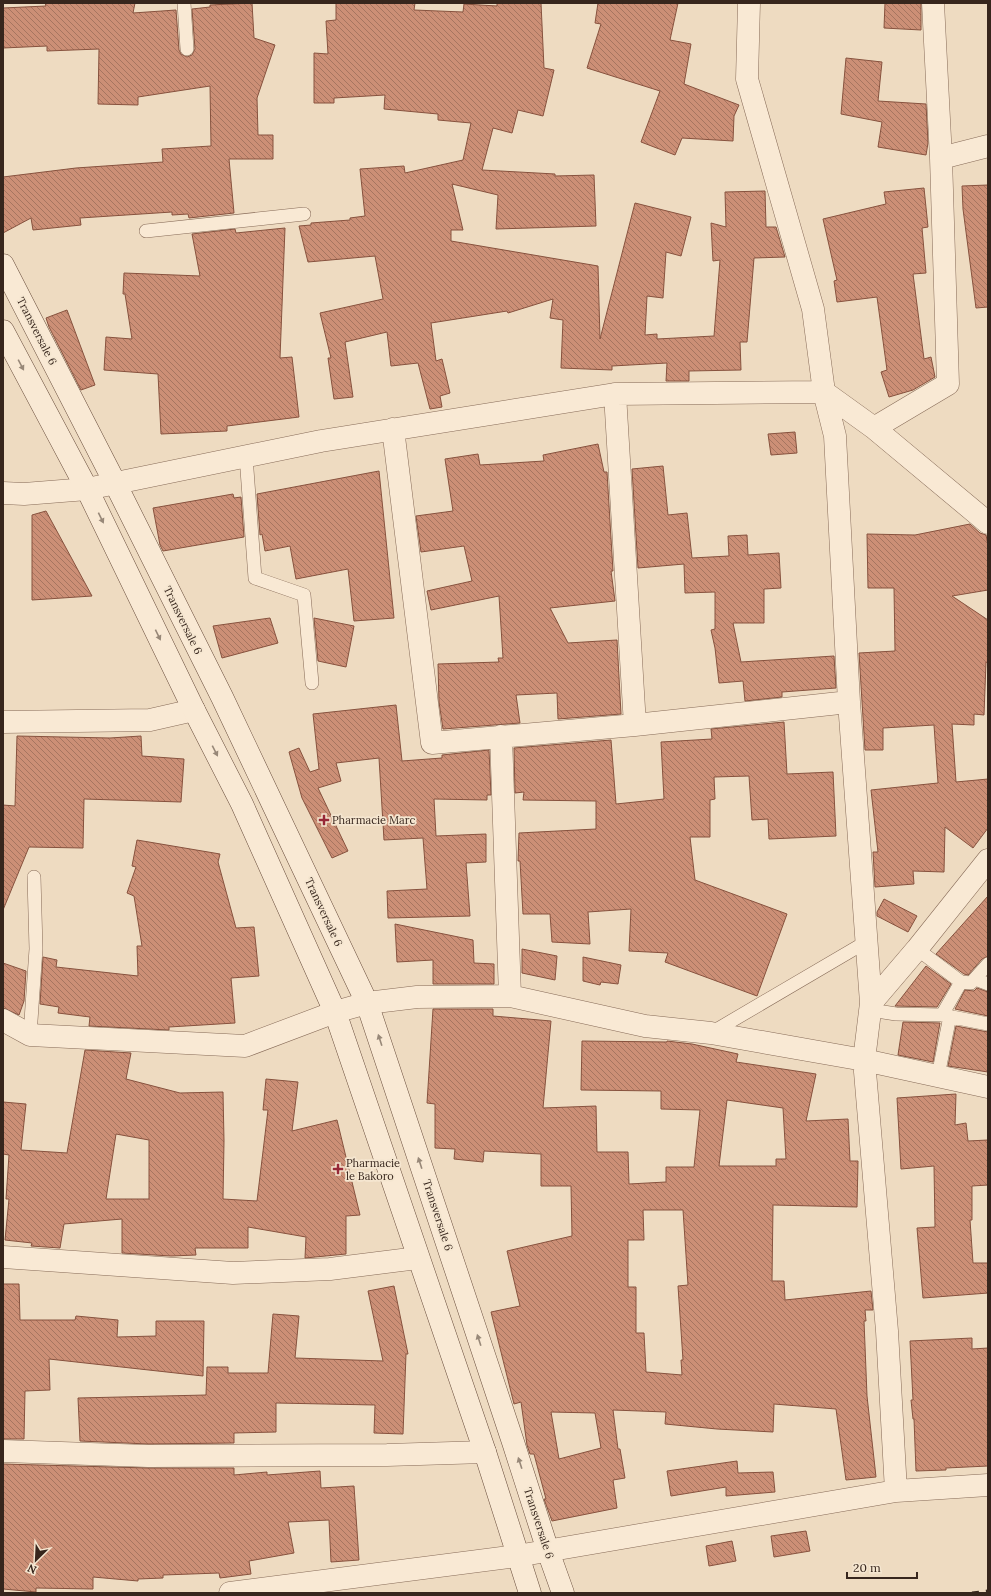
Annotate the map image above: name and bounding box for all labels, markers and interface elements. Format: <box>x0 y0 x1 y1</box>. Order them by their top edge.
street label: Transversale 6 <box>14 295 60 367</box>
one-way arrow <box>18 360 25 371</box>
one-way arrow <box>98 512 104 523</box>
street label: Transversale 6 <box>160 584 206 656</box>
one-way arrow <box>155 629 161 640</box>
one-way arrow <box>212 746 218 757</box>
place label: Pharmacie Marc <box>332 813 415 827</box>
marker: Pharmacie Marc <box>319 815 329 825</box>
street label: Transversale 6 <box>302 875 346 949</box>
one-way arrow <box>376 1033 382 1045</box>
place label: Pharmacie le Bakoro <box>346 1156 400 1183</box>
one-way arrow <box>417 1157 423 1169</box>
marker: Pharmacie le Bakoro <box>333 1164 343 1174</box>
street label: Transversale 6 <box>420 1178 456 1252</box>
one-way arrow <box>476 1333 482 1345</box>
one-way arrow <box>517 1457 523 1469</box>
street label: Transversale 6 <box>521 1486 557 1560</box>
north arrow <box>16 1540 56 1580</box>
scale bar <box>847 1554 917 1580</box>
text: 20 m <box>853 1560 881 1575</box>
text: N <box>25 1561 39 1577</box>

